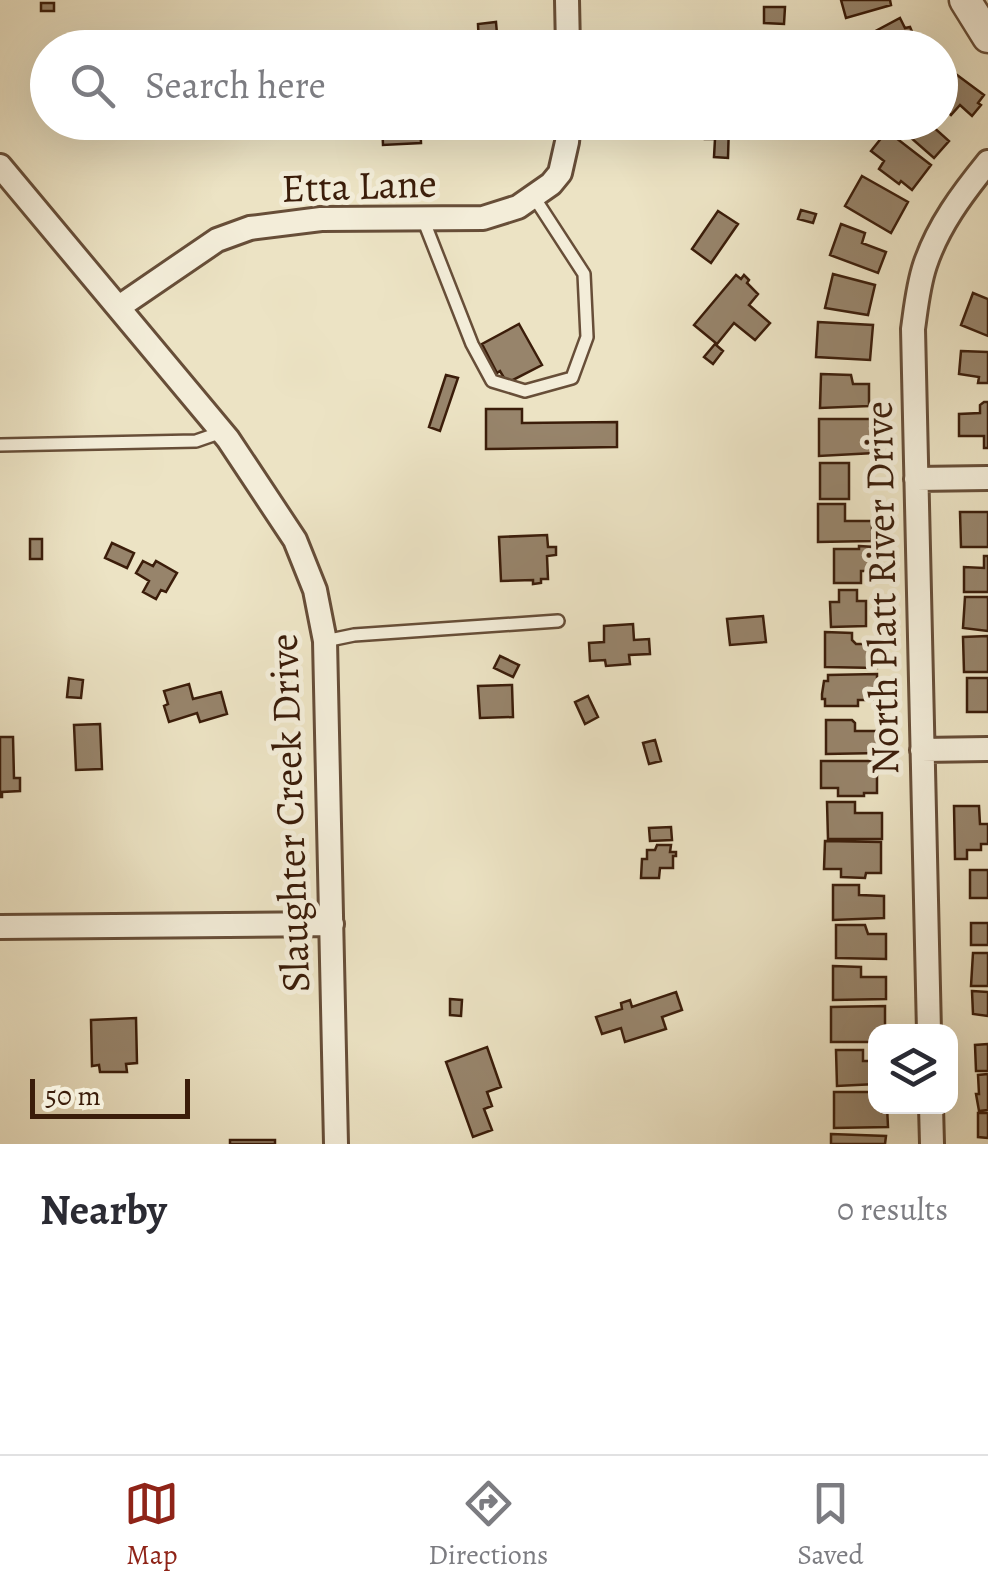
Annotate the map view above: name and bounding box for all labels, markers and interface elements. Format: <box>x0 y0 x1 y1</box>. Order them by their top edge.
search box <box>30 30 958 140</box>
icon: search <box>65 58 120 113</box>
text: Search here <box>145 59 326 111</box>
street label: Etta Lane <box>280 155 438 216</box>
street label: North Platt River Drive <box>851 401 912 775</box>
street label: Slaughter Creek Drive <box>256 633 323 993</box>
map controls <box>868 1024 958 1114</box>
button: layers <box>868 1024 958 1114</box>
scale bar <box>30 1074 190 1118</box>
text: 50 m <box>45 1077 101 1115</box>
text: Nearby <box>40 1181 167 1238</box>
text: 0 results <box>837 1187 948 1231</box>
tab: Map <box>124 1476 179 1574</box>
tab: Directions <box>428 1476 548 1574</box>
tab: Saved <box>797 1476 864 1574</box>

